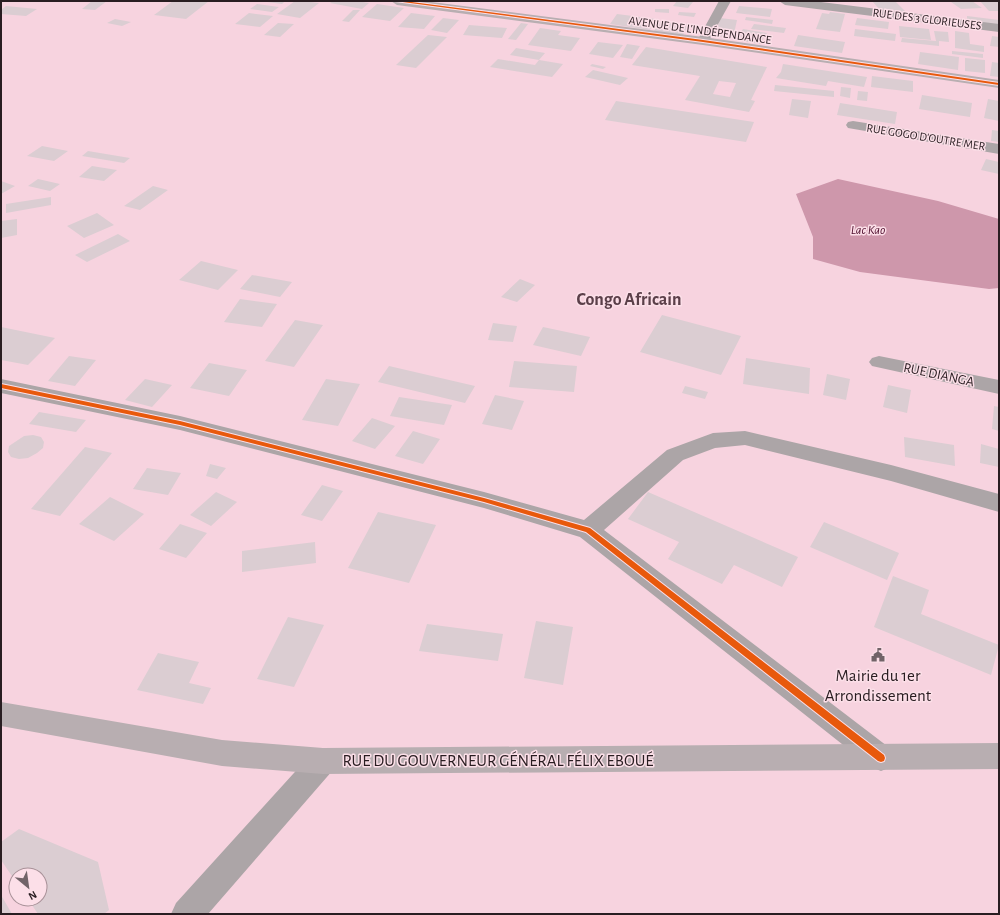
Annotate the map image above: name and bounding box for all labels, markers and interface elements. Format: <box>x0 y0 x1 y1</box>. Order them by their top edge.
street label: RUE DES 3 GLORIEUSES <box>872 6 982 32</box>
street label: AVENUE DE L'INDÉPENDANCE <box>628 13 772 46</box>
street label: RUE GOGO D'OUTRE MER <box>866 122 987 152</box>
water label: Lac Kao <box>851 224 885 237</box>
district label: Congo Africain <box>576 291 682 309</box>
street label: RUE DIANGA <box>902 361 975 389</box>
public building icon: Mairie du 1er Arrondissement <box>870 647 886 663</box>
place label: Mairie du 1er Arrondissement <box>825 667 932 704</box>
street label: RUE DU GOUVERNEUR GÉNÉRAL FÉLIX EBOUÉ <box>342 751 654 769</box>
north arrow <box>8 867 48 907</box>
text: N <box>27 889 39 902</box>

